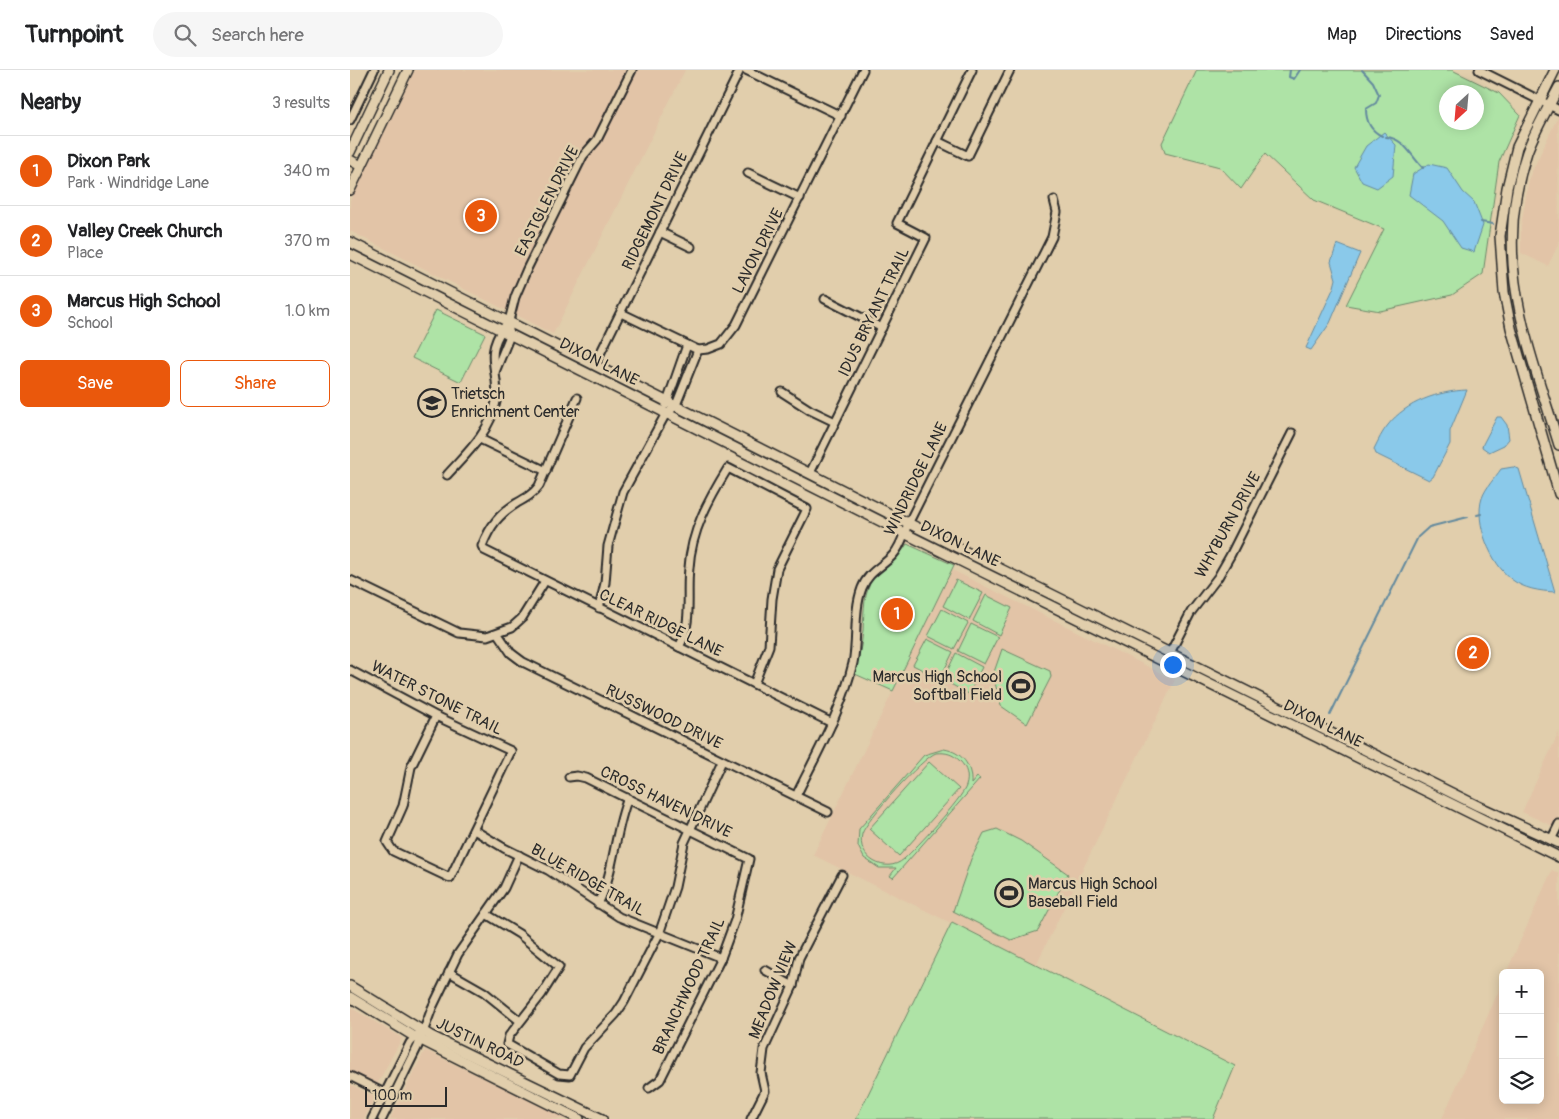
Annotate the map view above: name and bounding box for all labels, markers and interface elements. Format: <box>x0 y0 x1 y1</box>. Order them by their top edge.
search box <box>153 12 503 57</box>
text: Turnpoint <box>25 20 123 49</box>
icon: search <box>171 21 199 49</box>
text: Search here <box>211 23 304 47</box>
text: Map <box>1327 23 1357 46</box>
text: Directions <box>1385 23 1461 46</box>
text: Saved <box>1489 23 1534 46</box>
north arrow <box>1439 85 1484 130</box>
text: Nearby <box>20 89 81 116</box>
text: 3 results <box>272 93 330 113</box>
street label: EASTGLEN DRIVE <box>511 142 583 260</box>
text: Dixon Park <box>67 149 150 173</box>
street label: RIDGEMONT DRIVE <box>618 149 692 273</box>
text: 1 <box>33 161 39 181</box>
text: 340 m <box>283 161 330 181</box>
text: Park · Windridge Lane <box>67 173 209 193</box>
pin: 3 <box>465 197 497 235</box>
street label: LAVON DRIVE <box>728 205 788 297</box>
text: Valley Creek Church <box>67 219 222 243</box>
text: 2 <box>32 231 40 251</box>
text: 370 m <box>284 231 330 251</box>
text: Place <box>67 243 103 263</box>
street label: IDUS BRYANT TRAIL <box>834 244 914 380</box>
text: Marcus High School <box>67 289 221 313</box>
text: 3 <box>32 301 40 321</box>
text: 1.0 km <box>285 301 330 321</box>
text: School <box>67 313 113 333</box>
street label: DIXON LANE <box>556 333 642 391</box>
button: Save <box>20 360 170 407</box>
button: Share <box>180 360 330 407</box>
place label: Trietsch Enrichment Center <box>451 384 580 422</box>
school or university icon: Trietsch Enrichment Center <box>417 388 447 418</box>
street label: WINDRIDGE LANE <box>880 419 952 539</box>
street label: WHYBURN DRIVE <box>1191 469 1265 581</box>
street label: DIXON LANE <box>917 516 1003 572</box>
street label: CLEAR RIDGE LANE <box>596 584 726 662</box>
pin: 1 <box>881 595 913 633</box>
pin: 2 <box>1457 634 1489 672</box>
your location <box>1160 652 1186 678</box>
street label: WATER STONE TRAIL <box>368 656 506 740</box>
place label: Marcus High School Softball Field <box>872 667 1002 705</box>
sports icon: Marcus High School Softball Field <box>1006 671 1036 701</box>
street label: RUSSWOOD DRIVE <box>602 680 726 754</box>
street label: DIXON LANE <box>1280 695 1366 753</box>
street label: CROSS HAVEN DRIVE <box>597 761 735 843</box>
street label: BLUE RIDGE TRAIL <box>527 839 649 921</box>
place label: Marcus High School Baseball Field <box>1028 874 1158 912</box>
sports icon: Marcus High School Baseball Field <box>994 878 1024 908</box>
street label: BRANCHWOOD TRAIL <box>648 914 730 1058</box>
street label: MEADOW VIEW <box>744 938 802 1042</box>
map controls <box>1499 969 1544 1104</box>
button: + <box>1499 969 1544 1014</box>
street label: JUSTIN ROAD <box>433 1013 527 1073</box>
button: − <box>1499 1014 1544 1059</box>
button: layers <box>1499 1059 1544 1104</box>
scale bar <box>365 1084 448 1107</box>
text: 100 m <box>372 1087 412 1104</box>

